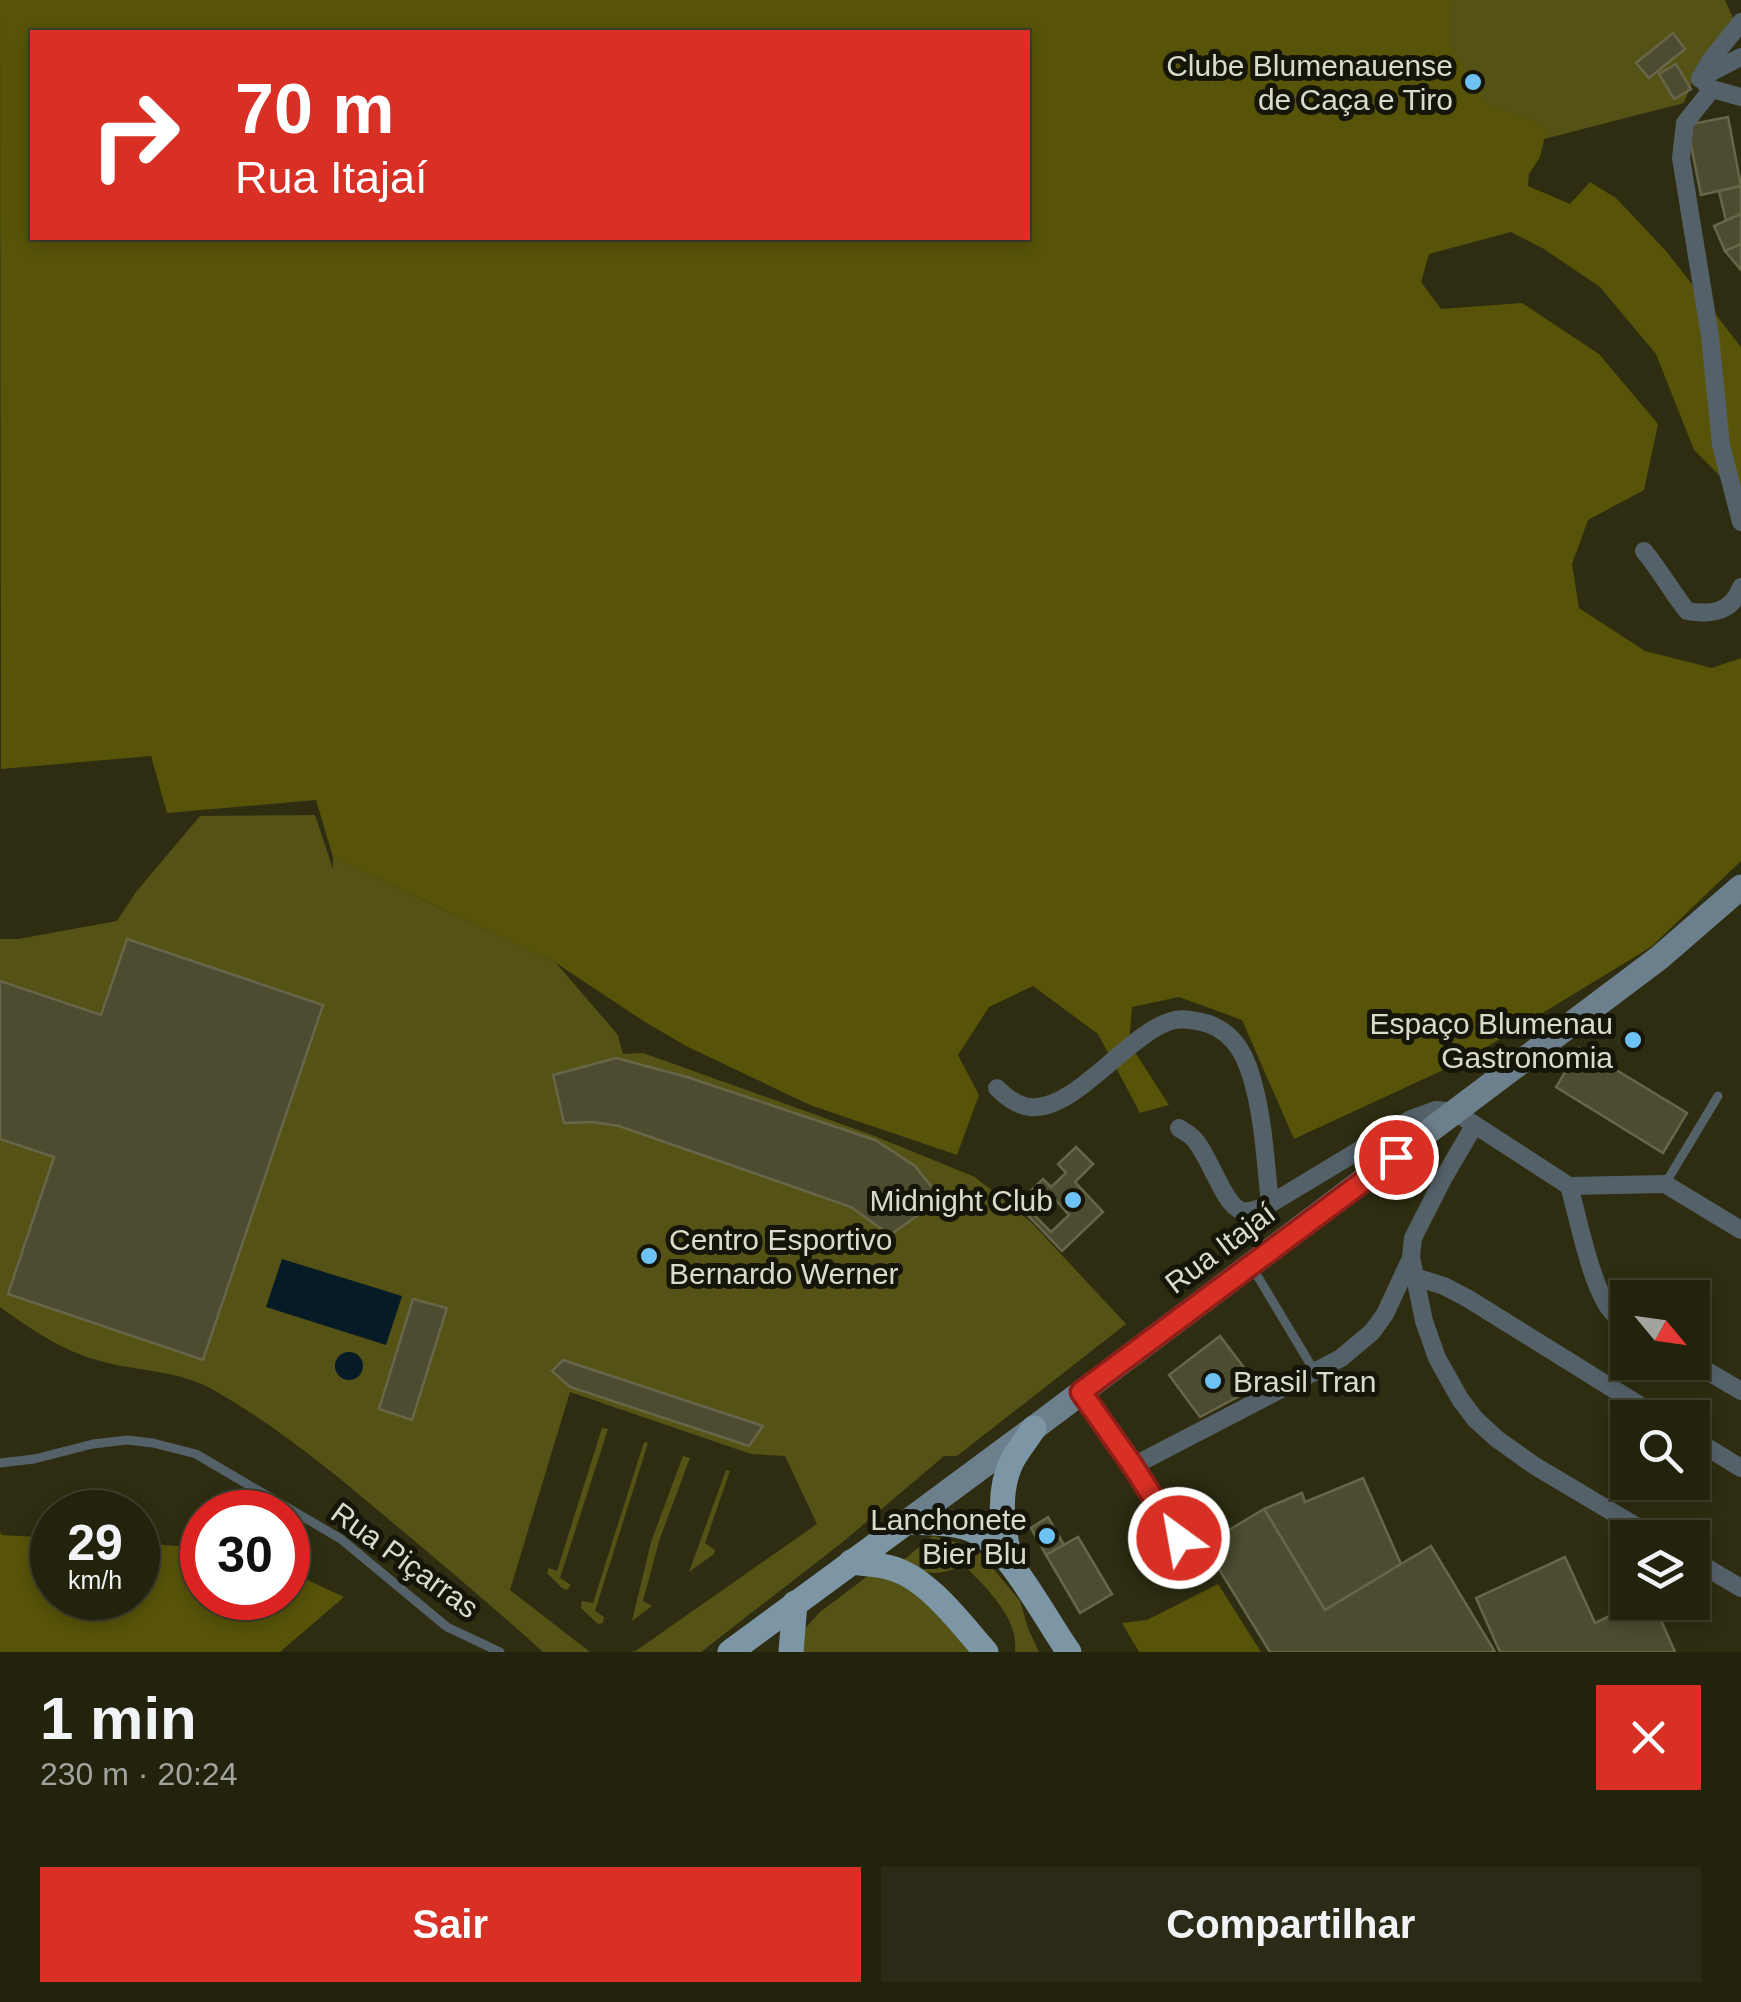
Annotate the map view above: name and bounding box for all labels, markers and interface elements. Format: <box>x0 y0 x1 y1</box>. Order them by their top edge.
place label: Clube Blumenauense de Caça e Tiro <box>1166 49 1453 116</box>
icon: right <box>70 70 200 200</box>
text: 70 m <box>235 70 395 148</box>
marker: Clube Blumenauense de Caça e Tiro <box>1462 71 1484 93</box>
text: Rua Itajaí <box>235 152 428 203</box>
place label: Espaço Blumenau Gastronomia <box>1370 1007 1613 1074</box>
marker: Espaço Blumenau Gastronomia <box>1622 1029 1644 1051</box>
pin <box>1354 1115 1439 1200</box>
icon: arrive <box>1369 1130 1424 1185</box>
place label: Midnight Club <box>870 1184 1053 1217</box>
marker: Midnight Club <box>1062 1189 1084 1211</box>
street label: Rua Itajaí <box>1159 1196 1282 1300</box>
place label: Centro Esportivo Bernardo Werner <box>669 1223 899 1290</box>
marker: Centro Esportivo Bernardo Werner <box>638 1245 660 1267</box>
north arrow <box>1610 1280 1710 1380</box>
map controls <box>1610 1280 1710 1620</box>
place label: Brasil Tran <box>1233 1365 1376 1398</box>
marker: Brasil Tran <box>1202 1370 1224 1392</box>
button: search <box>1610 1400 1710 1500</box>
position arrow <box>1127 1486 1231 1590</box>
speed limit sign: 30 <box>180 1490 310 1620</box>
street label: Rua Piçarras <box>325 1496 485 1624</box>
place label: Lanchonete Bier Blu <box>870 1503 1027 1570</box>
text: 29 <box>67 1515 123 1571</box>
button: layers <box>1610 1520 1710 1620</box>
marker: Lanchonete Bier Blu <box>1036 1525 1058 1547</box>
text: km/h <box>68 1566 122 1594</box>
text: 1 min <box>40 1685 197 1752</box>
button: close <box>1596 1685 1701 1790</box>
text: 230 m · 20:24 <box>40 1756 237 1792</box>
button: Sair <box>40 1867 861 1982</box>
button: Compartilhar <box>881 1867 1701 1982</box>

